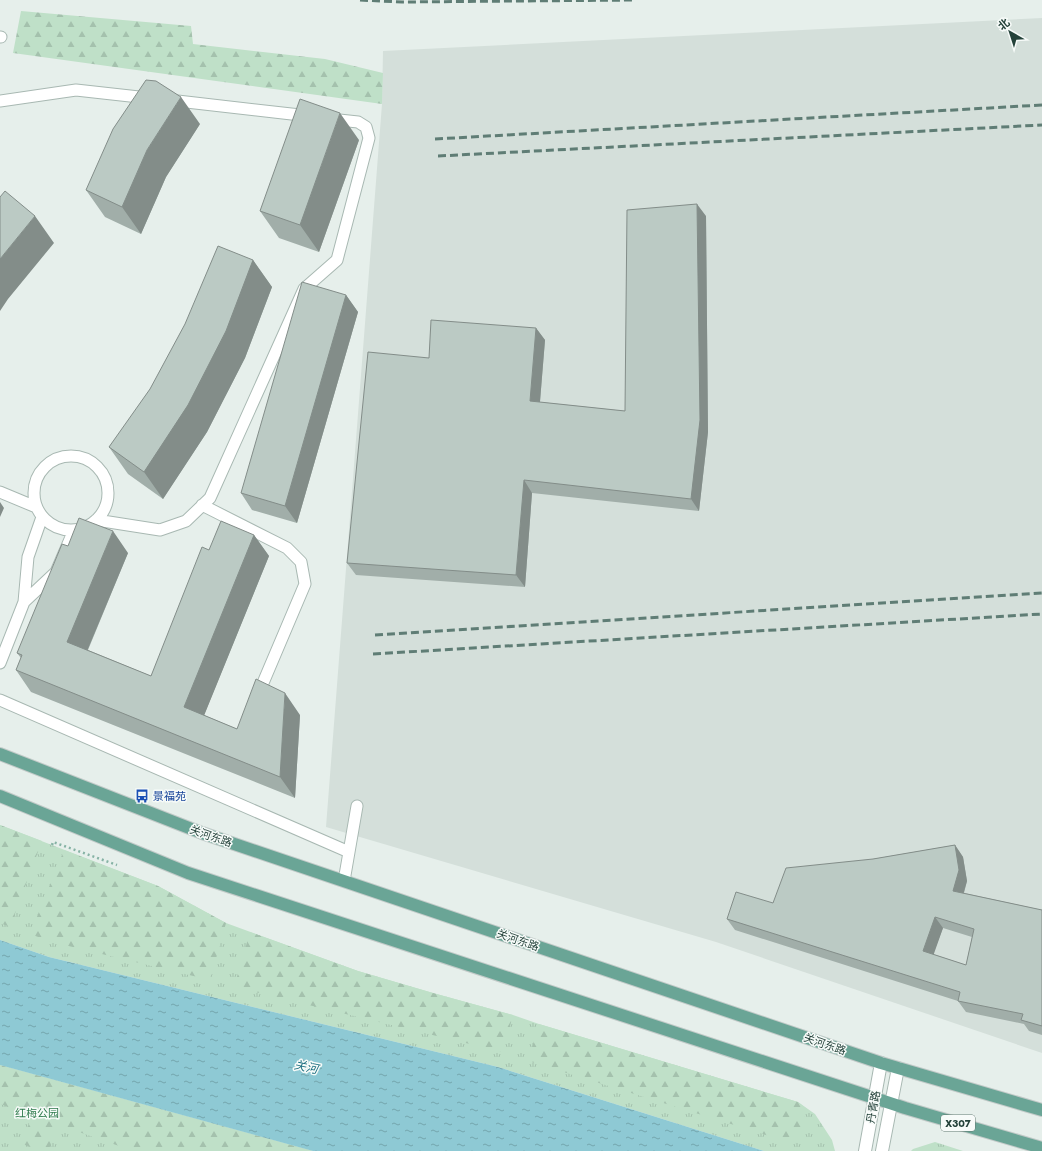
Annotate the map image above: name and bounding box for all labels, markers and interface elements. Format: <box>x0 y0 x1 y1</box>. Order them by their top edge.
north arrow <box>990 12 1030 52</box>
text: 北 <box>994 15 1013 34</box>
bus stop icon: 景福苑 <box>134 788 150 804</box>
place label: 景福苑 <box>153 788 186 804</box>
street label: 关河东路 <box>188 821 234 851</box>
street label: 关河东路 <box>495 925 541 955</box>
street label: 关河东路 <box>802 1029 848 1059</box>
water label: 关河 <box>292 1056 322 1079</box>
street label: 丹青路 <box>862 1089 884 1125</box>
park label: 红梅公园 <box>15 1105 59 1121</box>
road number: X307 <box>941 1115 975 1131</box>

